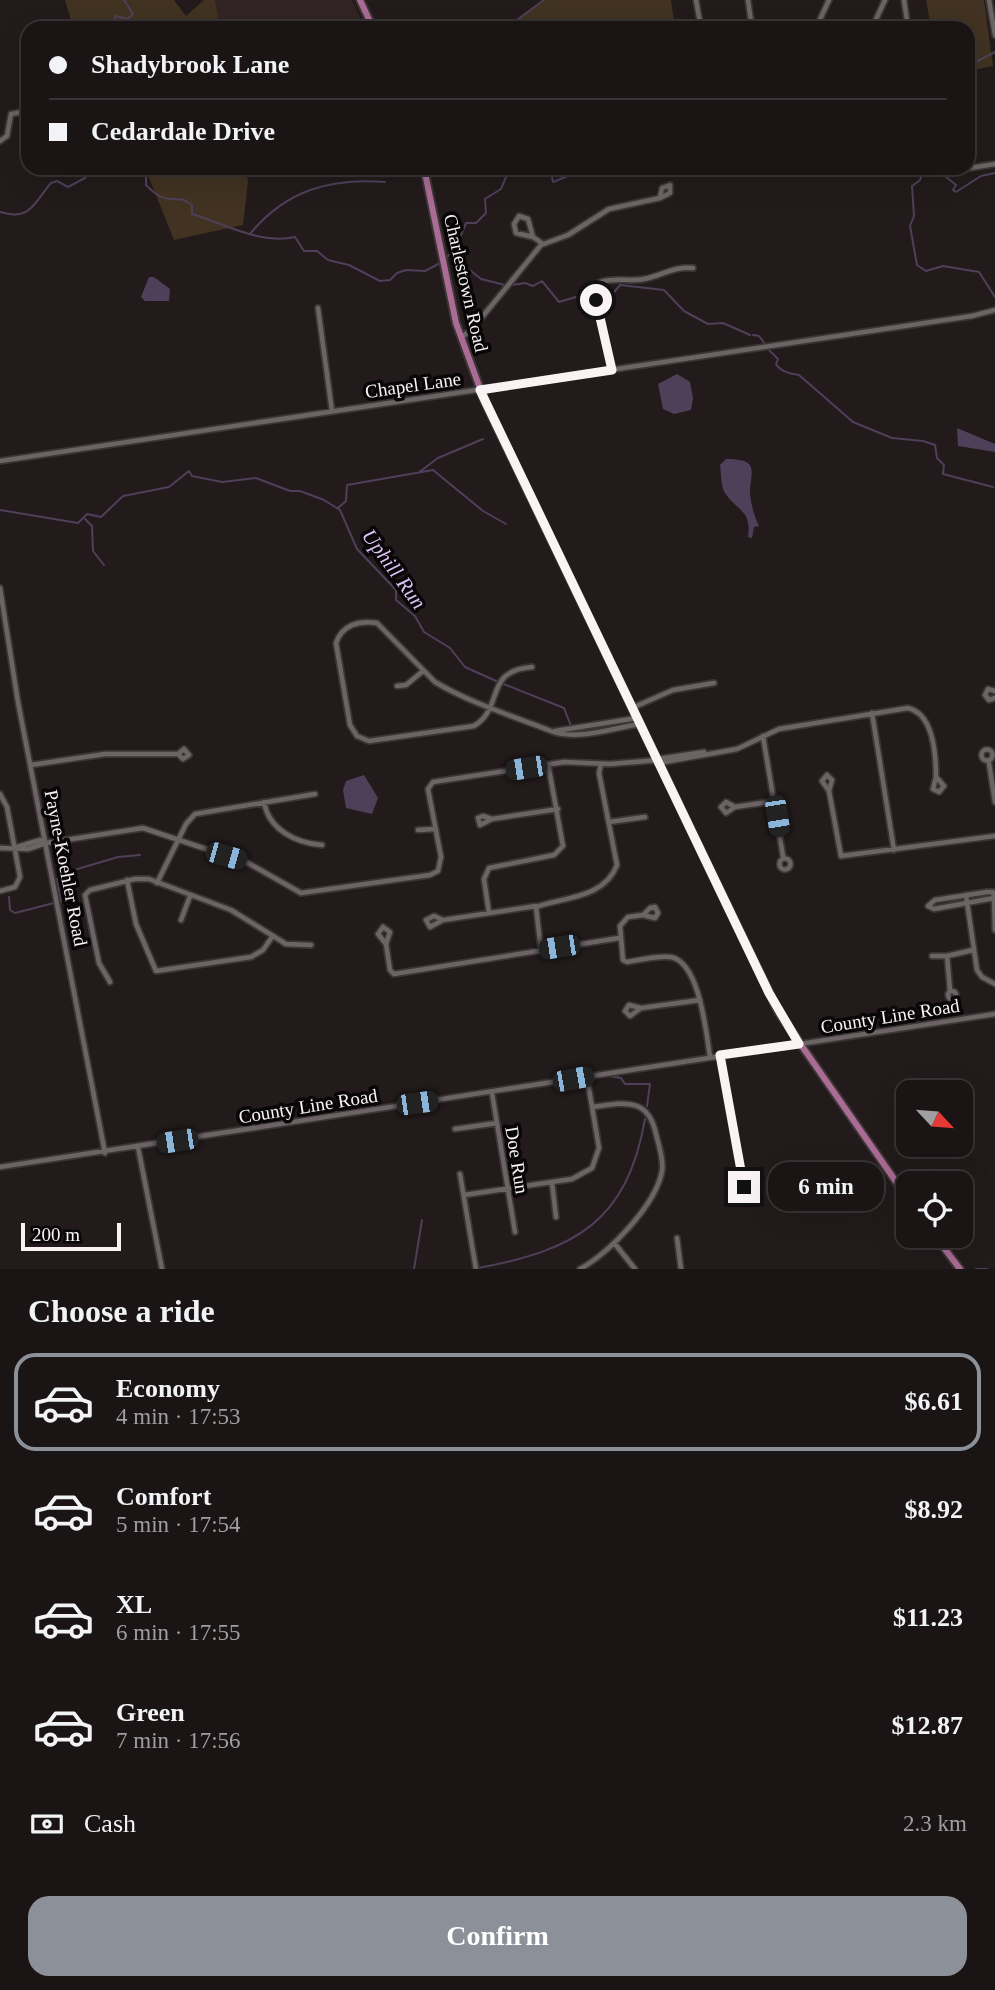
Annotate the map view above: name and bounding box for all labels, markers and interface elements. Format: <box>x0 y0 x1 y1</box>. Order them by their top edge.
text: Shadybrook Lane <box>91 50 289 79</box>
text: Cedardale Drive <box>91 117 275 146</box>
street label: Charlestown Road <box>440 212 492 354</box>
route start <box>580 284 612 316</box>
street label: Chapel Lane <box>364 368 462 402</box>
water label: Uphill Run <box>357 524 431 614</box>
car <box>504 754 549 782</box>
street label: Payne-Koehler Road <box>41 788 92 948</box>
car <box>764 794 791 838</box>
car <box>203 840 250 872</box>
car <box>537 933 582 961</box>
street label: County Line Road <box>819 995 961 1037</box>
car <box>551 1065 596 1093</box>
north arrow <box>896 1080 973 1157</box>
map controls <box>896 1080 973 1248</box>
street label: County Line Road <box>237 1085 379 1127</box>
car <box>395 1090 440 1116</box>
street label: Doe Run <box>501 1125 533 1196</box>
car <box>155 1127 200 1155</box>
callout: 6 min <box>768 1162 884 1212</box>
route end <box>728 1171 760 1203</box>
button: locate <box>896 1171 973 1248</box>
text: 6 min <box>798 1174 854 1199</box>
scale bar <box>21 1220 121 1252</box>
text: 200 m <box>32 1224 80 1245</box>
text: Choose a ride <box>28 1293 215 1329</box>
icon: car <box>32 1371 95 1434</box>
text: Economy <box>116 1374 220 1403</box>
text: $6.61 <box>905 1387 963 1416</box>
text: 4 min · 17:53 <box>116 1404 241 1429</box>
icon: car <box>32 1479 95 1542</box>
text: Comfort <box>116 1482 211 1511</box>
text: $8.92 <box>905 1495 963 1524</box>
text: 5 min · 17:54 <box>116 1512 241 1537</box>
icon: car <box>32 1587 95 1650</box>
text: XL <box>116 1590 152 1619</box>
text: $11.23 <box>893 1603 963 1632</box>
text: 6 min · 17:55 <box>116 1620 241 1645</box>
icon: car <box>32 1695 95 1758</box>
text: Green <box>116 1698 185 1727</box>
text: $12.87 <box>892 1711 963 1740</box>
text: 7 min · 17:56 <box>116 1728 241 1753</box>
icon: cash <box>28 1805 66 1843</box>
text: Cash <box>84 1809 136 1838</box>
text: 2.3 km <box>903 1811 967 1836</box>
button: Confirm <box>28 1896 967 1976</box>

